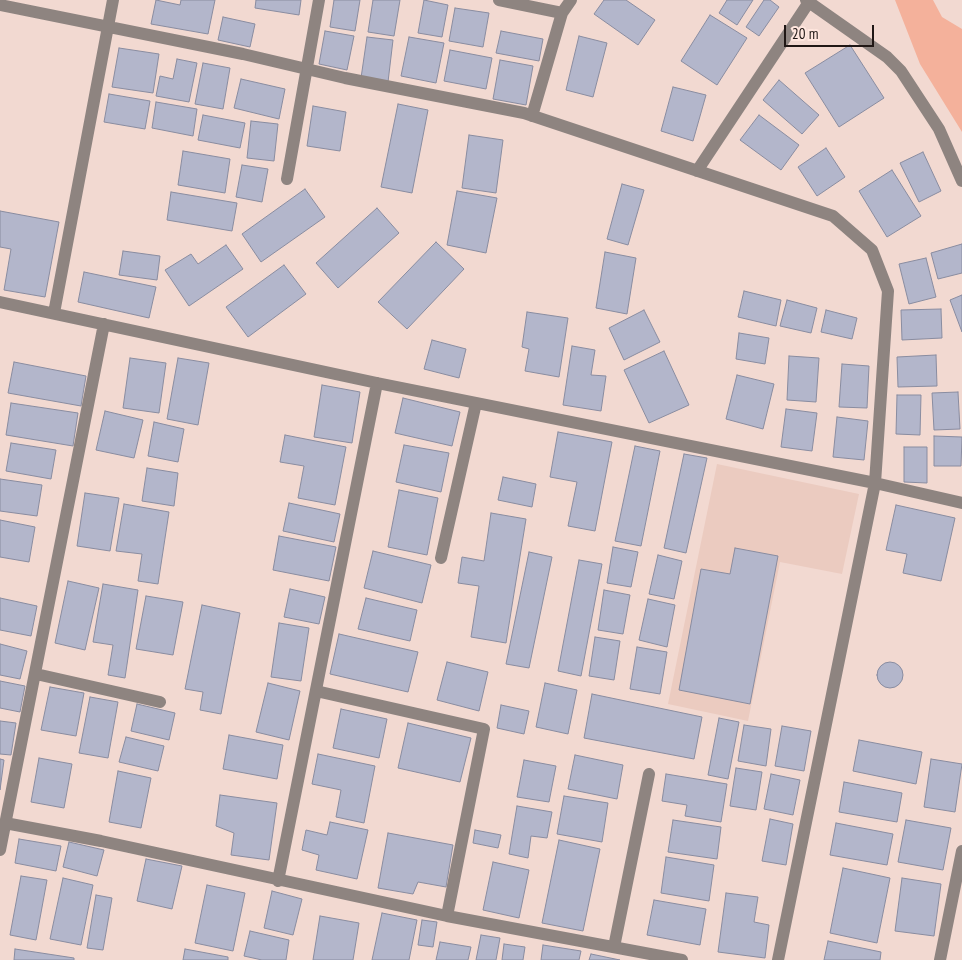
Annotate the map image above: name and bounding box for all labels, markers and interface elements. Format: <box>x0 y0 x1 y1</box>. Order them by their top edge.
scale bar <box>787 15 877 47</box>
text: 20 m <box>792 24 818 43</box>

